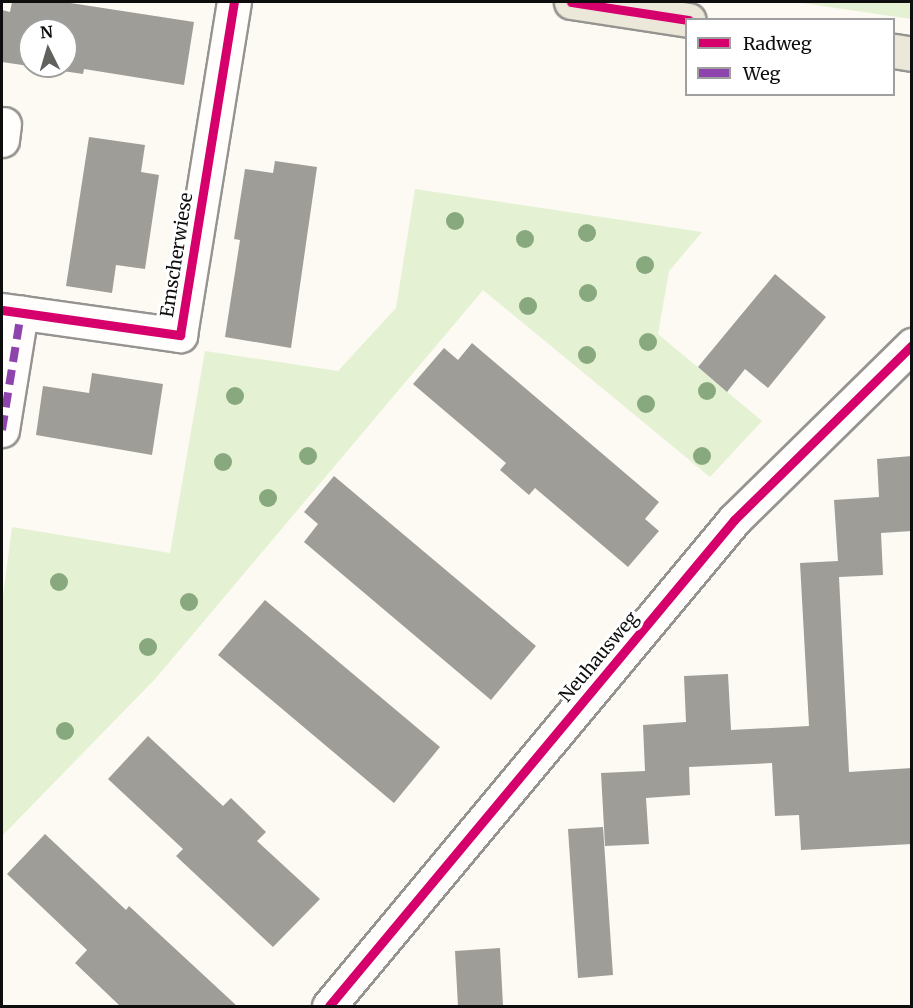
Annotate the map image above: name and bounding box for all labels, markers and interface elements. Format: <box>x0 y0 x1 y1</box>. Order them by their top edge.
north arrow <box>18 18 78 78</box>
legend <box>685 18 895 96</box>
text: N <box>39 22 54 43</box>
text: Radweg <box>743 32 812 55</box>
text: Weg <box>743 62 780 85</box>
street label: Emscherwiese <box>156 191 198 319</box>
street label: Neuhausweg <box>555 608 643 706</box>

